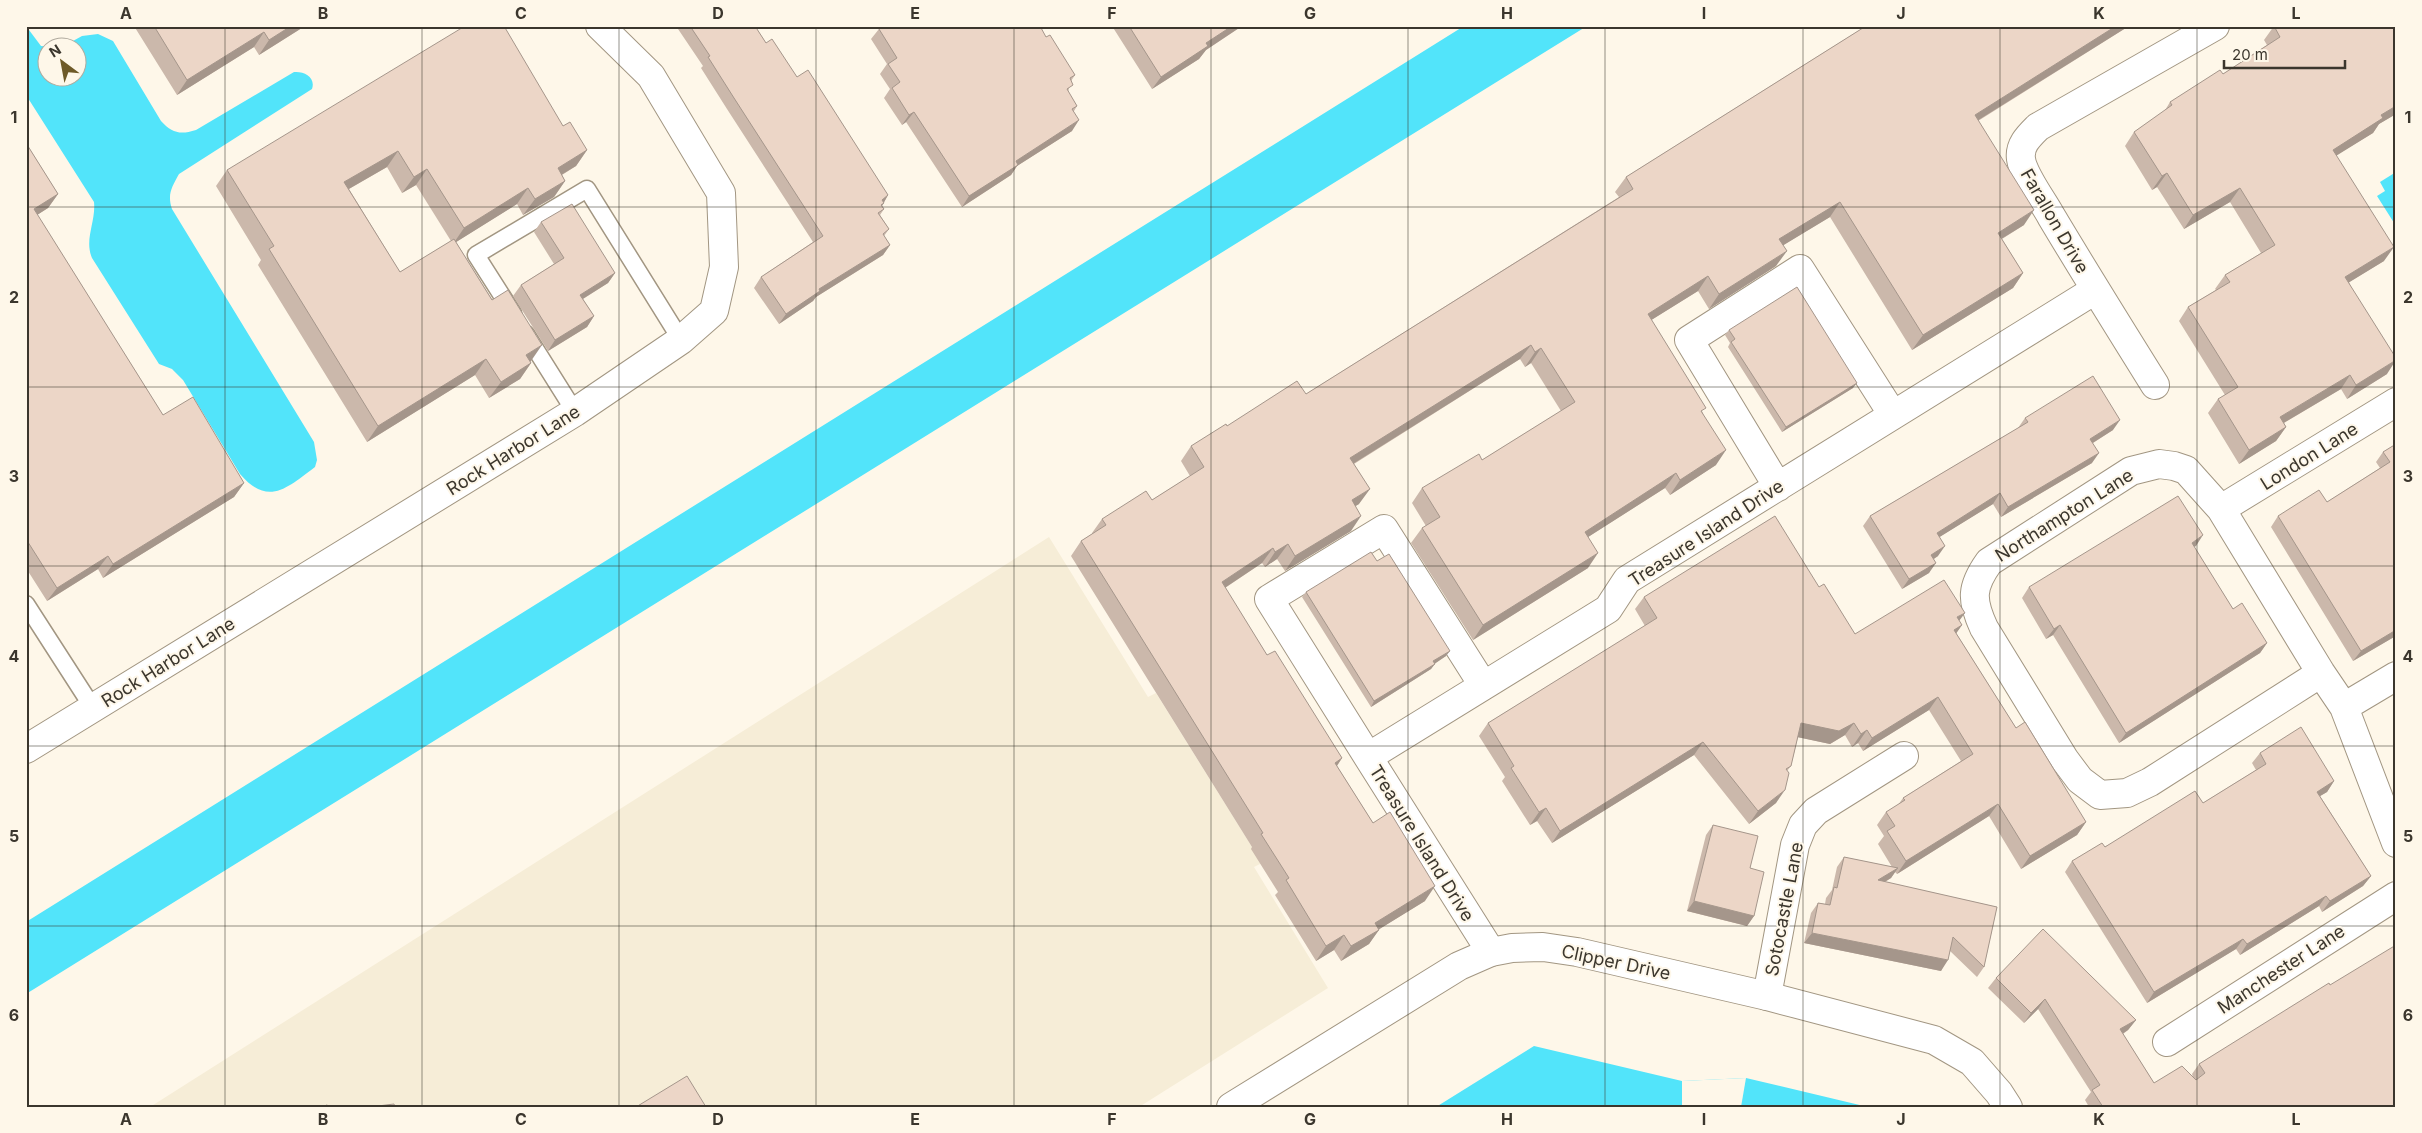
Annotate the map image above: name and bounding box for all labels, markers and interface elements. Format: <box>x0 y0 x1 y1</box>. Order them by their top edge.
text: A <box>120 3 132 23</box>
text: B <box>318 3 328 23</box>
text: C <box>515 3 527 23</box>
text: D <box>712 3 724 23</box>
text: E <box>910 3 920 23</box>
text: F <box>1107 3 1117 23</box>
text: G <box>1304 3 1316 23</box>
text: H <box>1501 3 1513 23</box>
text: I <box>1702 3 1706 23</box>
text: J <box>1896 3 1906 23</box>
text: K <box>2093 3 2105 23</box>
text: L <box>2291 3 2301 23</box>
north arrow <box>38 38 88 88</box>
scale bar <box>2224 38 2346 70</box>
text: N <box>46 41 64 61</box>
text: 20 m <box>2232 45 2268 64</box>
text: 1 <box>11 107 17 127</box>
text: 1 <box>2405 107 2411 127</box>
street label: Farallon Drive <box>2017 165 2093 277</box>
text: 2 <box>9 287 19 307</box>
text: 2 <box>2403 287 2413 307</box>
street label: Rock Harbor Lane <box>443 401 583 499</box>
street label: London Lane <box>2257 418 2361 494</box>
street label: Northampton Lane <box>1991 464 2137 566</box>
text: 3 <box>9 466 19 486</box>
text: 3 <box>2403 466 2413 486</box>
street label: Treasure Island Drive <box>1625 475 1787 591</box>
street label: Rock Harbor Lane <box>98 613 238 711</box>
text: 4 <box>9 646 20 666</box>
text: 4 <box>2403 646 2414 666</box>
street label: Treasure Island Drive <box>1365 761 1479 925</box>
text: 5 <box>9 826 19 846</box>
text: 5 <box>2403 826 2413 846</box>
street label: Sotocastle Lane <box>1761 840 1807 978</box>
street label: Manchester Lane <box>2213 920 2349 1018</box>
street label: Clipper Drive <box>1560 940 1672 984</box>
text: 6 <box>9 1005 19 1025</box>
text: 6 <box>2403 1005 2413 1025</box>
text: A <box>120 1109 132 1129</box>
text: B <box>318 1109 328 1129</box>
text: C <box>515 1109 527 1129</box>
text: D <box>712 1109 724 1129</box>
text: E <box>910 1109 920 1129</box>
text: F <box>1107 1109 1117 1129</box>
text: G <box>1304 1109 1316 1129</box>
text: H <box>1501 1109 1513 1129</box>
text: I <box>1702 1109 1706 1129</box>
text: J <box>1896 1109 1906 1129</box>
text: K <box>2093 1109 2105 1129</box>
text: L <box>2291 1109 2301 1129</box>

